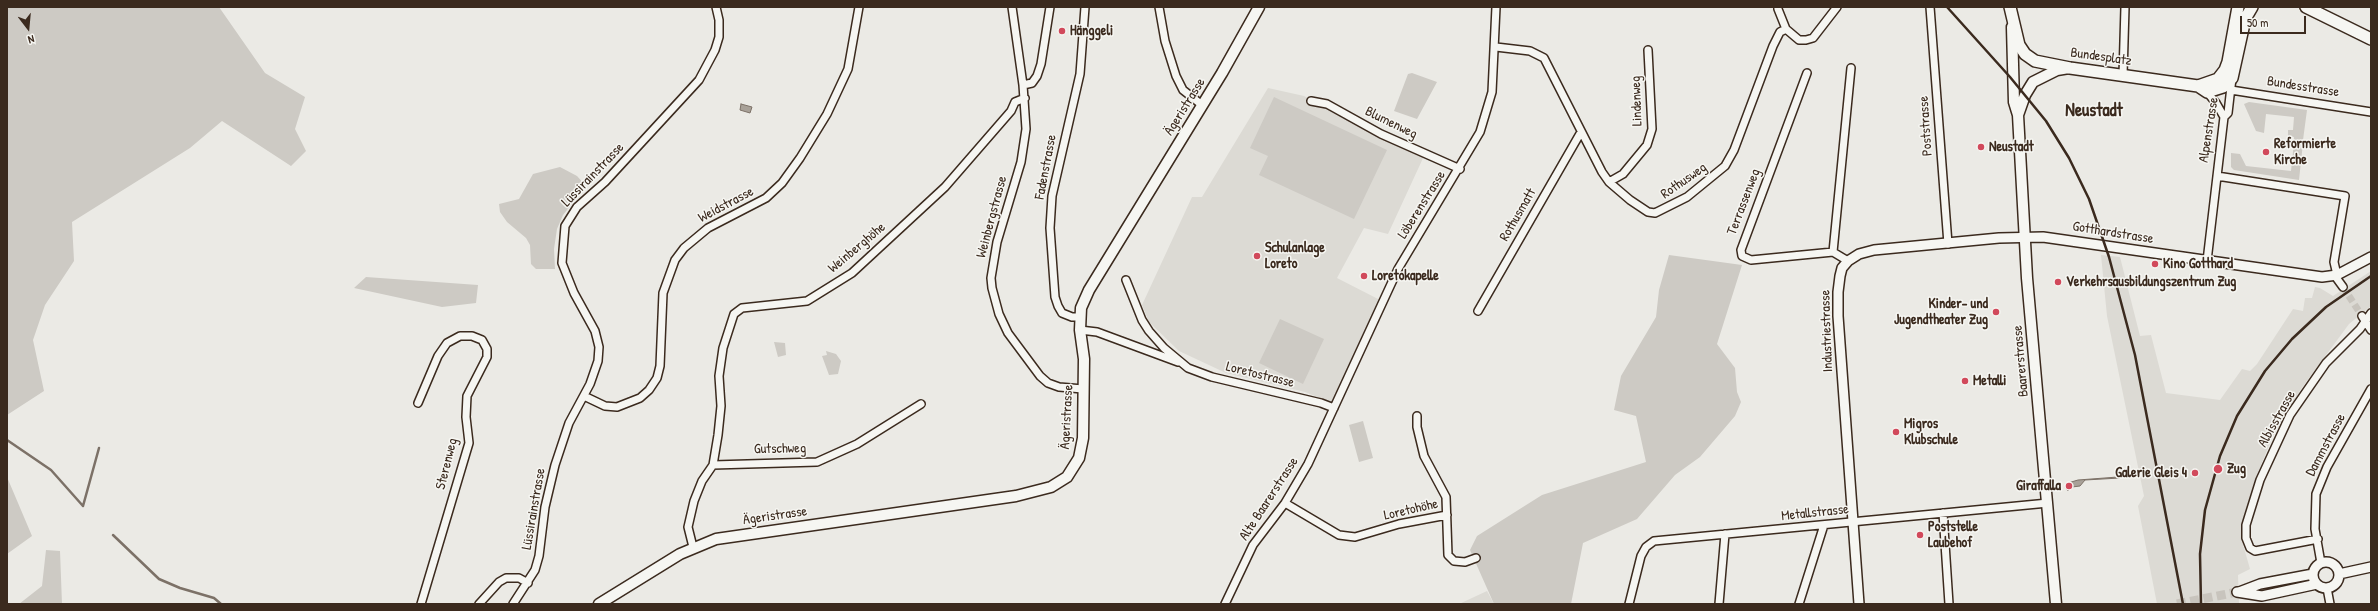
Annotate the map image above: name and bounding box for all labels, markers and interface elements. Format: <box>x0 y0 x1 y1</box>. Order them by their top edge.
north arrow <box>8 8 48 48</box>
scale bar <box>2242 8 2308 34</box>
text: 50 m <box>2247 14 2268 31</box>
place label: Hänggeli <box>1070 23 1113 39</box>
marker: Hänggeli <box>1057 26 1067 36</box>
text: N <box>27 32 36 47</box>
street label: Bundesplatz <box>2069 44 2133 70</box>
street label: Bundesstrasse <box>2266 73 2340 101</box>
street label: Ägeristrasse <box>1161 75 1209 139</box>
street label: Lindenweg <box>1628 76 1646 126</box>
street label: Poststrasse <box>1916 95 1936 157</box>
street label: Alpenstrasse <box>2196 96 2222 164</box>
district label: Neustadt <box>2065 100 2123 122</box>
street label: Blumenweg <box>1362 103 1420 143</box>
street label: Fadenstrasse <box>1032 133 1060 201</box>
place label: Reformierte Kirche <box>2274 136 2336 168</box>
street label: Lüssirainstrasse <box>558 139 628 211</box>
place label: Neustadt <box>1989 139 2034 155</box>
marker: Neustadt <box>1976 142 1986 152</box>
marker: Reformierte Kirche <box>2261 147 2271 157</box>
street label: Rothusweg <box>1658 159 1710 203</box>
street label: Terrassenweg <box>1724 167 1764 237</box>
street label: Löberenstrasse <box>1394 168 1450 242</box>
street label: Weinbergstrasse <box>973 174 1011 260</box>
street label: Weidstrasse <box>695 183 757 227</box>
street label: Rothusmatt <box>1496 186 1540 244</box>
street label: Gotthardstrasse <box>2071 218 2155 248</box>
street label: Weinberghöhe <box>825 219 889 277</box>
place label: Schulanlage Loreto <box>1265 240 1325 272</box>
marker: Schulanlage Loreto <box>1252 251 1262 261</box>
place label: Kino Gotthard <box>2163 256 2233 272</box>
marker: Kino Gotthard <box>2150 259 2160 269</box>
place label: Loretokapelle <box>1372 268 1439 284</box>
marker: Loretokapelle <box>1359 271 1369 281</box>
place label: Verkehrsausbildungszentrum Zug <box>2066 274 2236 290</box>
marker: Verkehrsausbildungszentrum Zug <box>2053 277 2063 287</box>
street label: Industriestrasse <box>1817 290 1837 372</box>
place label: Kinder- und Jugendtheater Zug <box>1894 296 1988 328</box>
marker: Kinder- und Jugendtheater Zug <box>1991 307 2001 317</box>
street label: Baarerstrasse <box>2010 324 2032 398</box>
street label: Loretostrasse <box>1224 358 1296 392</box>
place label: Metalli <box>1973 373 2006 389</box>
marker: Metalli <box>1960 376 1970 386</box>
street label: Ägeristrasse <box>1057 384 1077 450</box>
street label: Albisstrasse <box>2255 388 2299 450</box>
street label: Dammstrasse <box>2302 411 2350 479</box>
place label: Migros Klubschule <box>1904 416 1958 448</box>
marker: Migros Klubschule <box>1891 427 1901 437</box>
street label: Sterenweg <box>433 437 461 491</box>
street label: Gutschweg <box>754 440 806 458</box>
street label: Alte Baarerstrasse <box>1236 454 1302 544</box>
place label: Zug <box>2227 461 2246 477</box>
marker: Zug <box>2212 463 2224 475</box>
place label: Galerie Gleis 4 <box>2115 465 2187 481</box>
street label: Lüssirainstrasse <box>519 467 549 551</box>
marker: Galerie Gleis 4 <box>2190 468 2200 478</box>
place label: Giraffalla <box>2016 478 2061 494</box>
marker: Giraffalla <box>2064 481 2074 491</box>
street label: Loretohöhe <box>1382 496 1440 524</box>
street label: Metallstrasse <box>1780 501 1850 525</box>
street label: Ägeristrasse <box>742 503 808 529</box>
place label: Poststelle Laubehof <box>1928 519 1978 552</box>
marker: Poststelle Laubehof <box>1915 530 1925 540</box>

